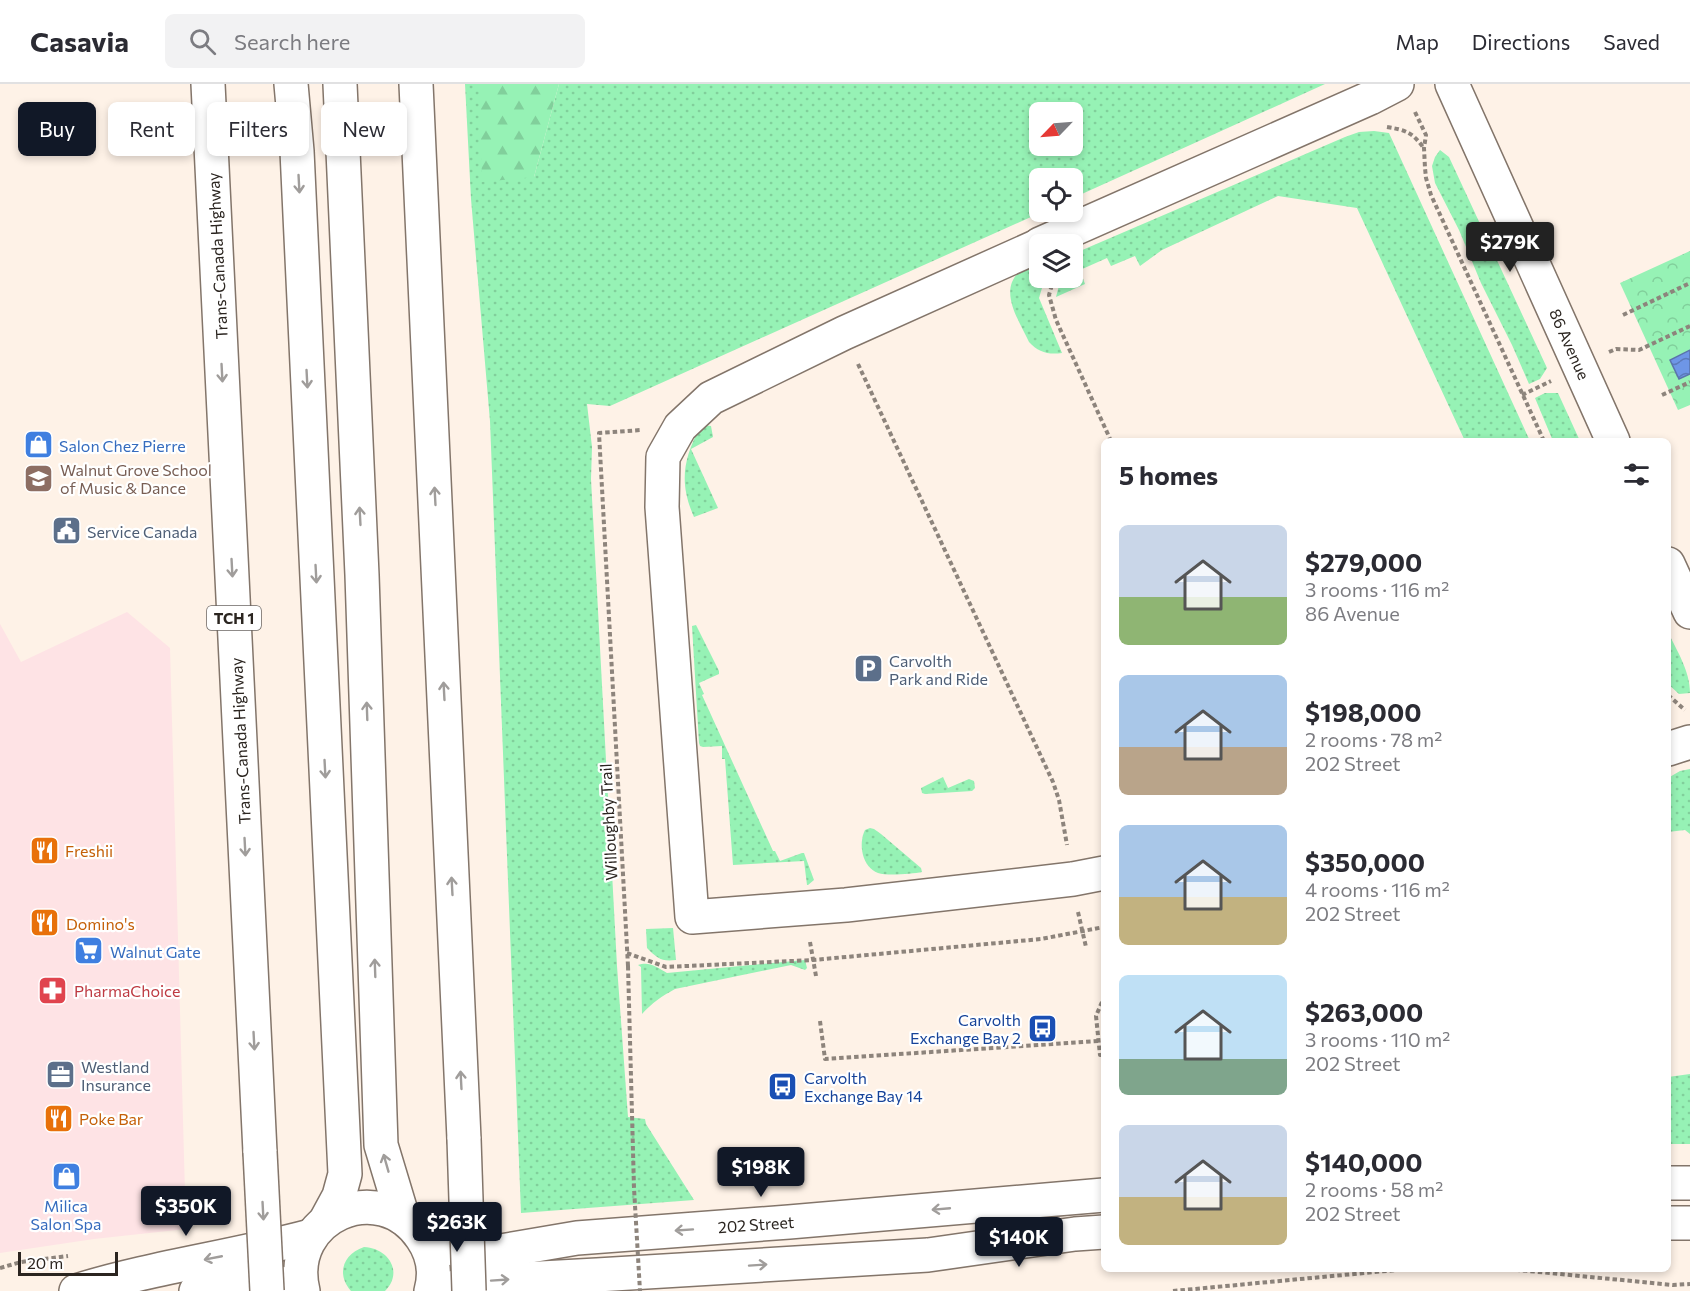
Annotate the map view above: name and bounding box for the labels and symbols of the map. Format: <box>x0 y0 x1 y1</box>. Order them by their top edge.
north arrow <box>1029 102 1083 156</box>
street label: Trans-Canada Highway <box>203 172 231 340</box>
one-way arrow <box>293 174 304 194</box>
pin: $279K <box>1468 222 1552 273</box>
street label: 86 Avenue <box>1546 305 1594 383</box>
one-way arrow <box>217 363 228 383</box>
one-way arrow <box>302 368 313 388</box>
shop icon: Salon Chez Pierre <box>22 429 54 461</box>
place label: Salon Chez Pierre <box>59 436 186 455</box>
place label: Walnut Grove School of Music & Dance <box>60 460 212 497</box>
school or university icon: Walnut Grove School of Music & Dance <box>23 462 55 494</box>
one-way arrow <box>429 486 440 506</box>
one-way arrow <box>354 506 365 526</box>
public building icon: Service Canada <box>50 515 82 547</box>
place label: Service Canada <box>87 522 197 541</box>
one-way arrow <box>226 557 237 577</box>
one-way arrow <box>311 563 322 583</box>
road number: TCH 1 <box>207 606 261 630</box>
place label: Carvolth Park and Ride <box>889 651 988 688</box>
parking icon: Carvolth Park and Ride <box>852 653 884 685</box>
street label: Trans-Canada Highway <box>226 657 254 825</box>
one-way arrow <box>438 681 449 701</box>
one-way arrow <box>361 701 372 721</box>
one-way arrow <box>320 758 331 778</box>
street label: Willoughby Trail <box>595 763 621 881</box>
restaurant icon: Freshii <box>28 834 60 866</box>
one-way arrow <box>239 836 250 856</box>
place label: Freshii <box>65 841 113 860</box>
one-way arrow <box>447 876 458 896</box>
restaurant icon: Domino's <box>29 907 61 939</box>
place label: Domino's <box>66 914 135 933</box>
supermarket icon: Walnut Gate <box>73 935 105 967</box>
place label: Walnut Gate <box>110 942 201 961</box>
one-way arrow <box>370 959 381 979</box>
pharmacy icon: PharmaChoice <box>37 974 69 1006</box>
place label: PharmaChoice <box>74 981 180 1000</box>
place label: Carvolth Exchange Bay 2 <box>910 1010 1021 1047</box>
bus stop icon: Carvolth Exchange Bay 2 <box>1026 1012 1058 1044</box>
one-way arrow <box>249 1031 260 1051</box>
place label: Westland Insurance <box>81 1057 151 1094</box>
office icon: Westland Insurance <box>44 1059 76 1091</box>
place label: Carvolth Exchange Bay 14 <box>804 1068 923 1105</box>
bus stop icon: Carvolth Exchange Bay 14 <box>767 1070 799 1102</box>
one-way arrow <box>456 1071 467 1091</box>
restaurant icon: Poke Bar <box>42 1102 74 1134</box>
place label: Poke Bar <box>79 1109 144 1128</box>
pin: $198K <box>719 1147 803 1198</box>
one-way arrow <box>380 1153 391 1172</box>
shop icon: Milica Salon Spa <box>50 1161 82 1193</box>
pin: $350K <box>144 1186 228 1237</box>
place label: Milica Salon Spa <box>31 1196 101 1233</box>
one-way arrow <box>257 1200 268 1220</box>
pin: $263K <box>415 1202 499 1253</box>
one-way arrow <box>932 1204 952 1215</box>
street label: 202 Street <box>717 1212 795 1236</box>
pin: $140K <box>977 1217 1061 1268</box>
one-way arrow <box>674 1224 694 1235</box>
scale bar <box>18 1249 118 1276</box>
one-way arrow <box>204 1253 223 1264</box>
one-way arrow <box>747 1259 767 1270</box>
one-way arrow <box>490 1274 510 1285</box>

